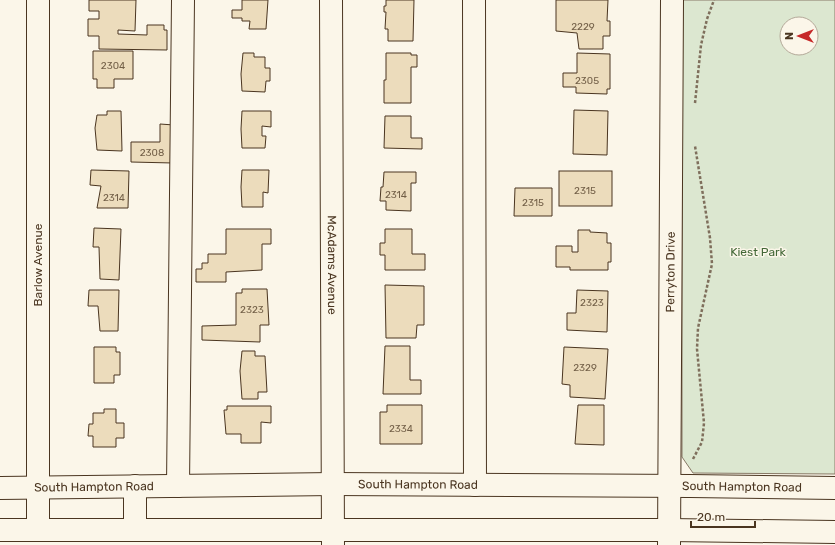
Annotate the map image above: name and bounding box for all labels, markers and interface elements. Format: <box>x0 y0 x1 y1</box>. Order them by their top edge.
north arrow <box>779 16 819 56</box>
house number: 2229 <box>571 21 595 33</box>
text: N <box>783 32 796 40</box>
house number: 2304 <box>101 60 125 72</box>
house number: 2305 <box>575 75 599 87</box>
house number: 2308 <box>140 147 164 159</box>
house number: 2315 <box>574 185 596 197</box>
house number: 2314 <box>385 189 407 201</box>
house number: 2314 <box>103 192 125 204</box>
house number: 2315 <box>522 197 544 209</box>
street label: McAdams Avenue <box>325 215 339 315</box>
street label: Barlow Avenue <box>31 223 45 306</box>
street label: Perryton Drive <box>663 231 678 312</box>
park label: Kiest Park <box>730 245 787 259</box>
house number: 2323 <box>580 297 604 309</box>
house number: 2323 <box>240 304 264 316</box>
house number: 2329 <box>573 362 597 374</box>
house number: 2334 <box>389 423 413 435</box>
street label: South Hampton Road <box>358 477 478 492</box>
street label: South Hampton Road <box>34 479 154 495</box>
street label: South Hampton Road <box>682 479 802 495</box>
scale bar <box>691 503 755 529</box>
text: 20 m <box>697 510 725 524</box>

